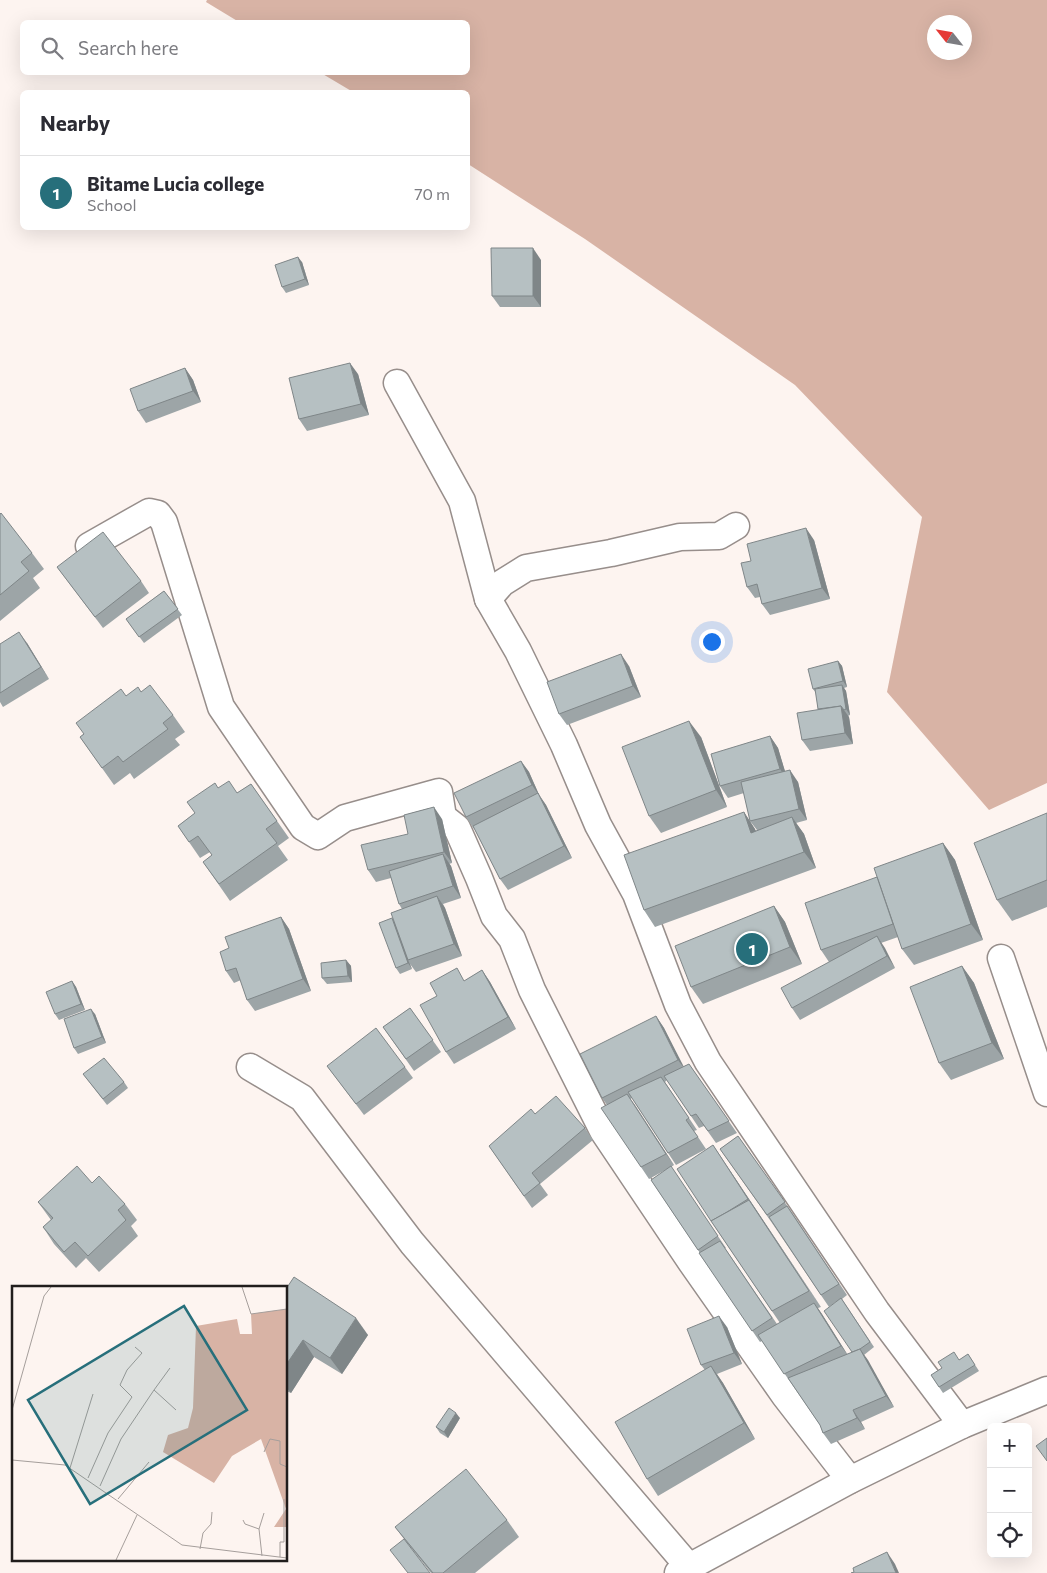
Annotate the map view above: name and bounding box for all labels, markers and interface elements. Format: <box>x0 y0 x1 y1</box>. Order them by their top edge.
north arrow <box>927 15 972 60</box>
search box <box>20 20 470 75</box>
icon: search <box>38 34 66 62</box>
text: Search here <box>78 36 178 59</box>
text: Nearby <box>40 110 110 135</box>
text: Bitame Lucia college <box>87 172 264 195</box>
text: 1 <box>52 184 60 203</box>
text: 70 m <box>414 184 450 203</box>
text: School <box>87 195 137 214</box>
your location <box>699 629 725 655</box>
pin: 1 <box>736 930 768 968</box>
inset map <box>12 1286 288 1560</box>
map controls <box>987 1423 1032 1558</box>
button: + <box>987 1423 1032 1468</box>
button: − <box>987 1468 1032 1513</box>
button: locate <box>987 1513 1032 1558</box>

